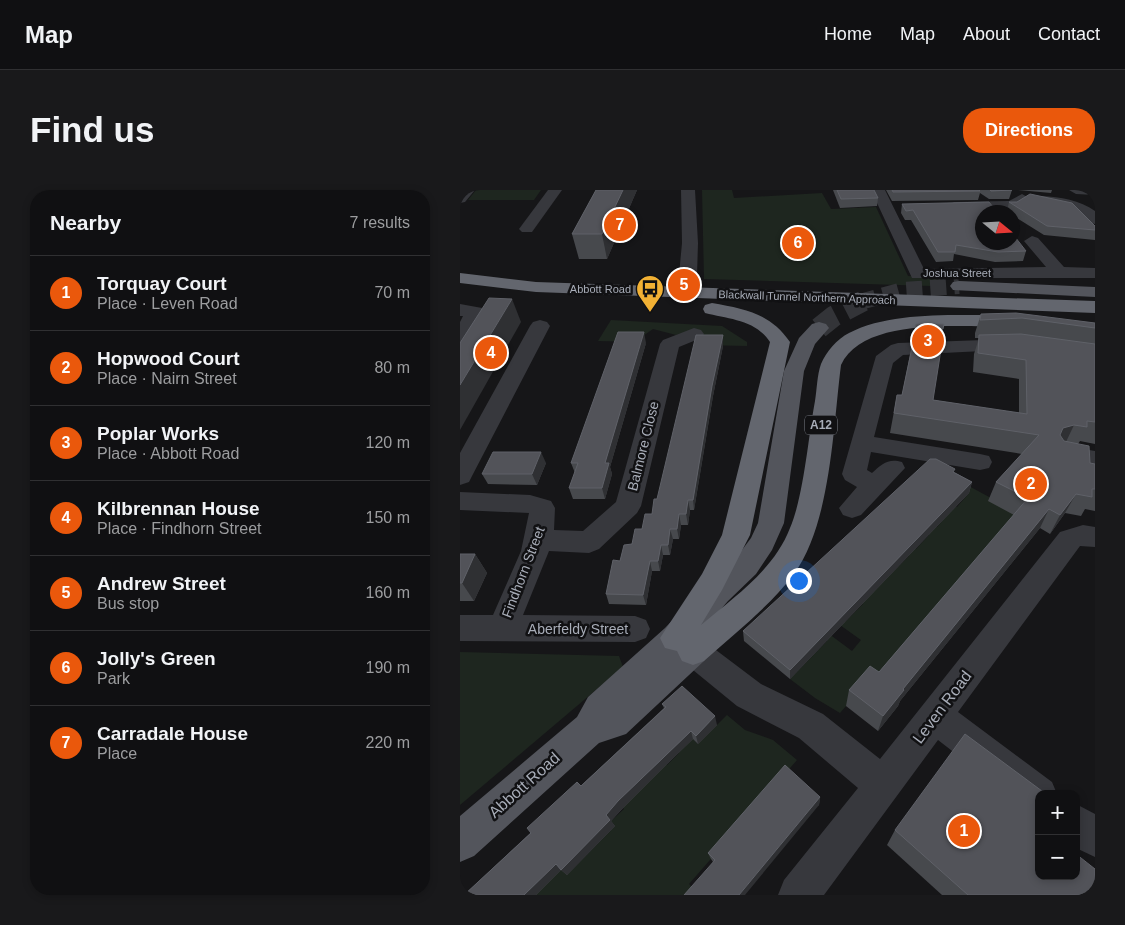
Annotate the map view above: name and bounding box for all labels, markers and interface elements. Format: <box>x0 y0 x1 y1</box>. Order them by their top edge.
text: Map <box>25 21 73 48</box>
text: Home <box>824 24 872 44</box>
text: Map <box>900 24 935 44</box>
text: About <box>963 24 1010 44</box>
text: Contact <box>1038 24 1100 44</box>
button: Directions <box>963 108 1095 153</box>
text: Find us <box>30 110 154 149</box>
north arrow <box>975 205 1020 250</box>
pin: 7 <box>604 206 636 244</box>
text: Nearby <box>50 211 121 234</box>
text: 7 results <box>350 214 410 231</box>
pin: 6 <box>782 224 814 262</box>
pin: 5 <box>668 266 700 304</box>
street label: Joshua Street <box>923 267 991 279</box>
text: Torquay Court <box>97 273 226 294</box>
bus stop icon: Abbott Road <box>635 274 665 313</box>
place label: Abbott Road <box>570 283 631 295</box>
text: 1 <box>62 284 70 301</box>
text: 70 m <box>374 284 410 301</box>
street label: Blackwall Tunnel Northern Approach <box>718 288 896 306</box>
text: Place · Leven Road <box>97 295 238 312</box>
pin: 3 <box>912 322 944 360</box>
pin: 4 <box>475 334 507 372</box>
text: Hopwood Court <box>97 348 239 369</box>
text: 2 <box>62 359 70 376</box>
text: 80 m <box>374 359 410 376</box>
text: Place · Nairn Street <box>97 370 237 387</box>
street label: Balmore Close <box>624 399 662 492</box>
road number: A12 <box>805 416 837 434</box>
text: Poplar Works <box>97 423 219 444</box>
text: 3 <box>62 434 70 451</box>
text: 120 m <box>366 434 410 451</box>
text: Place · Abbott Road <box>97 445 239 462</box>
pin: 2 <box>1015 465 1047 503</box>
text: Kilbrennan House <box>97 498 260 519</box>
text: 4 <box>62 509 70 526</box>
text: 150 m <box>366 509 410 526</box>
text: Place · Findhorn Street <box>97 520 262 537</box>
street label: Findhorn Street <box>498 524 548 620</box>
your location <box>786 568 812 594</box>
text: Andrew Street <box>97 573 226 594</box>
text: 5 <box>62 584 70 601</box>
text: 160 m <box>366 584 410 601</box>
text: Bus stop <box>97 595 159 612</box>
street label: Aberfeldy Street <box>528 621 628 637</box>
text: Jolly's Green <box>97 648 216 669</box>
text: 6 <box>62 659 70 676</box>
text: 190 m <box>366 659 410 676</box>
street label: Leven Road <box>909 667 975 747</box>
text: Park <box>97 670 130 687</box>
text: Carradale House <box>97 723 248 744</box>
text: 7 <box>62 734 70 751</box>
text: 220 m <box>366 734 410 751</box>
text: Place <box>97 745 137 762</box>
street label: Abbott Road <box>485 749 563 821</box>
map controls <box>1035 790 1080 880</box>
button: + <box>1035 790 1080 835</box>
pin: 1 <box>948 812 980 850</box>
button: − <box>1035 835 1080 880</box>

